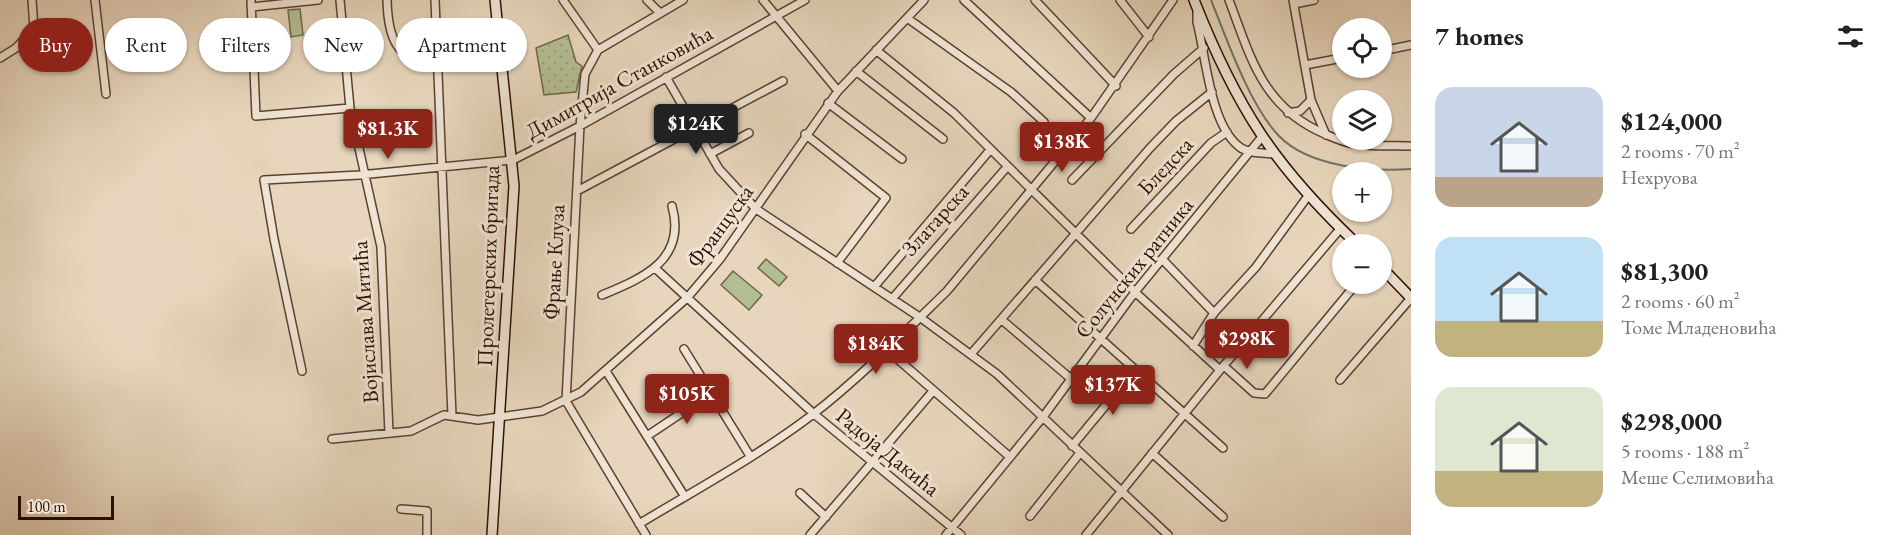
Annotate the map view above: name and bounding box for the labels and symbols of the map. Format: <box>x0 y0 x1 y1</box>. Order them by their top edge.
street label: Димитрија Станковића <box>520 18 718 146</box>
pin: $124K <box>654 104 738 155</box>
pin: $81.3K <box>339 109 437 160</box>
pin: $138K <box>1020 122 1104 173</box>
street label: Бледска <box>1131 130 1200 201</box>
street label: Пролетерских бригада <box>470 165 506 367</box>
street label: Француска <box>680 178 760 273</box>
street label: Златарска <box>895 178 975 262</box>
street label: Солунских ратника <box>1068 191 1200 344</box>
street label: Фрање Клуза <box>537 203 572 320</box>
street label: Војислава Митића <box>345 240 385 404</box>
pin: $298K <box>1205 319 1289 370</box>
pin: $184K <box>834 324 918 375</box>
pin: $137K <box>1071 365 1155 416</box>
pin: $105K <box>645 374 729 425</box>
street label: Радоја Дакића <box>830 401 946 503</box>
scale bar <box>18 493 114 520</box>

